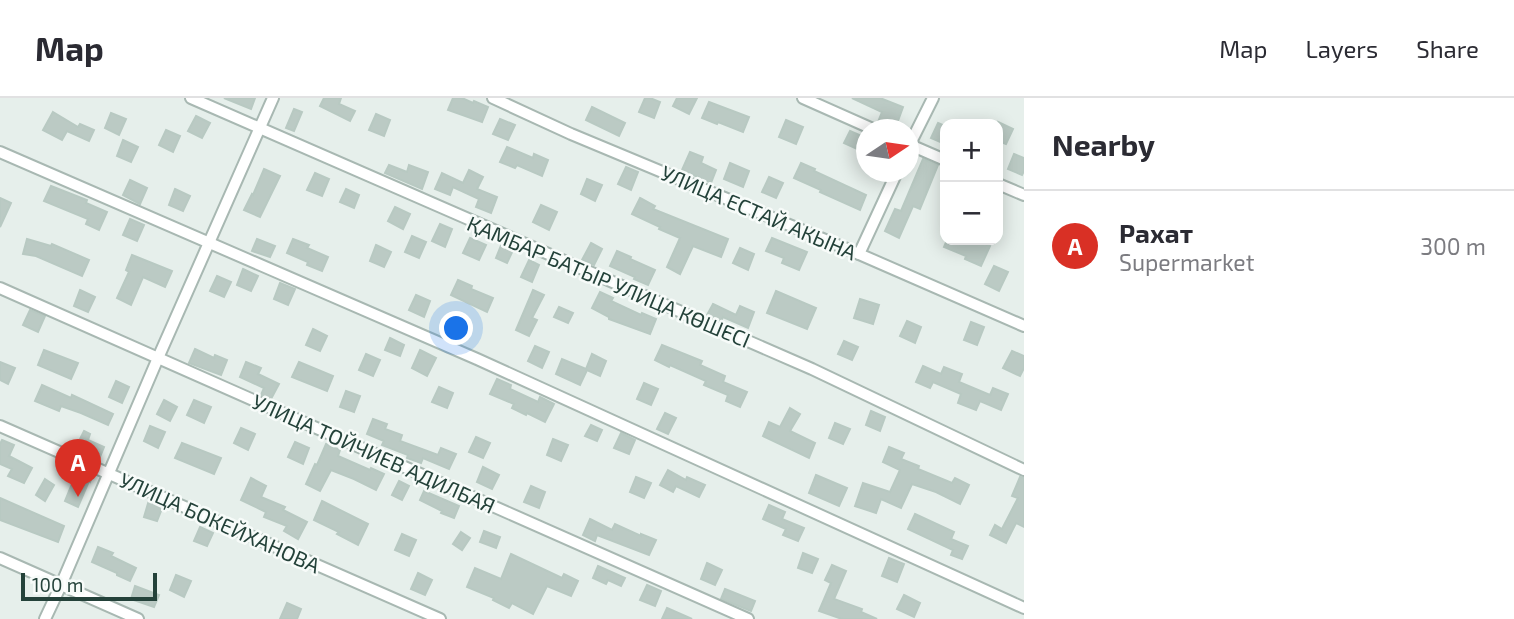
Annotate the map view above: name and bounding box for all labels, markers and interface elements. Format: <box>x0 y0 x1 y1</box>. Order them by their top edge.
text: Map <box>35 28 104 68</box>
text: Map <box>1219 34 1267 63</box>
text: Layers <box>1305 34 1378 63</box>
text: Share <box>1416 34 1479 63</box>
north arrow <box>856 119 919 182</box>
map controls <box>940 119 1003 245</box>
button: + <box>940 119 1003 182</box>
text: Nearby <box>1052 126 1155 162</box>
street label: УЛИЦА ЕСТАЙ АКЫНА <box>657 159 861 265</box>
button: − <box>940 182 1003 245</box>
street label: ҚАМБАР БАТЫР УЛИЦА КӨШЕСІ <box>464 210 754 352</box>
text: Рахат <box>1119 217 1193 248</box>
text: A <box>1067 232 1083 260</box>
text: 300 m <box>1420 232 1486 260</box>
text: Supermarket <box>1119 248 1254 276</box>
your location <box>439 311 473 345</box>
street label: УЛИЦА ТОЙЧИЕВ АДИЛБАЯ <box>249 388 499 518</box>
pin: A <box>55 439 101 497</box>
street label: УЛИЦА БОКЕЙХАНОВА <box>116 466 324 578</box>
scale bar <box>21 570 158 602</box>
text: 100 m <box>32 573 83 596</box>

